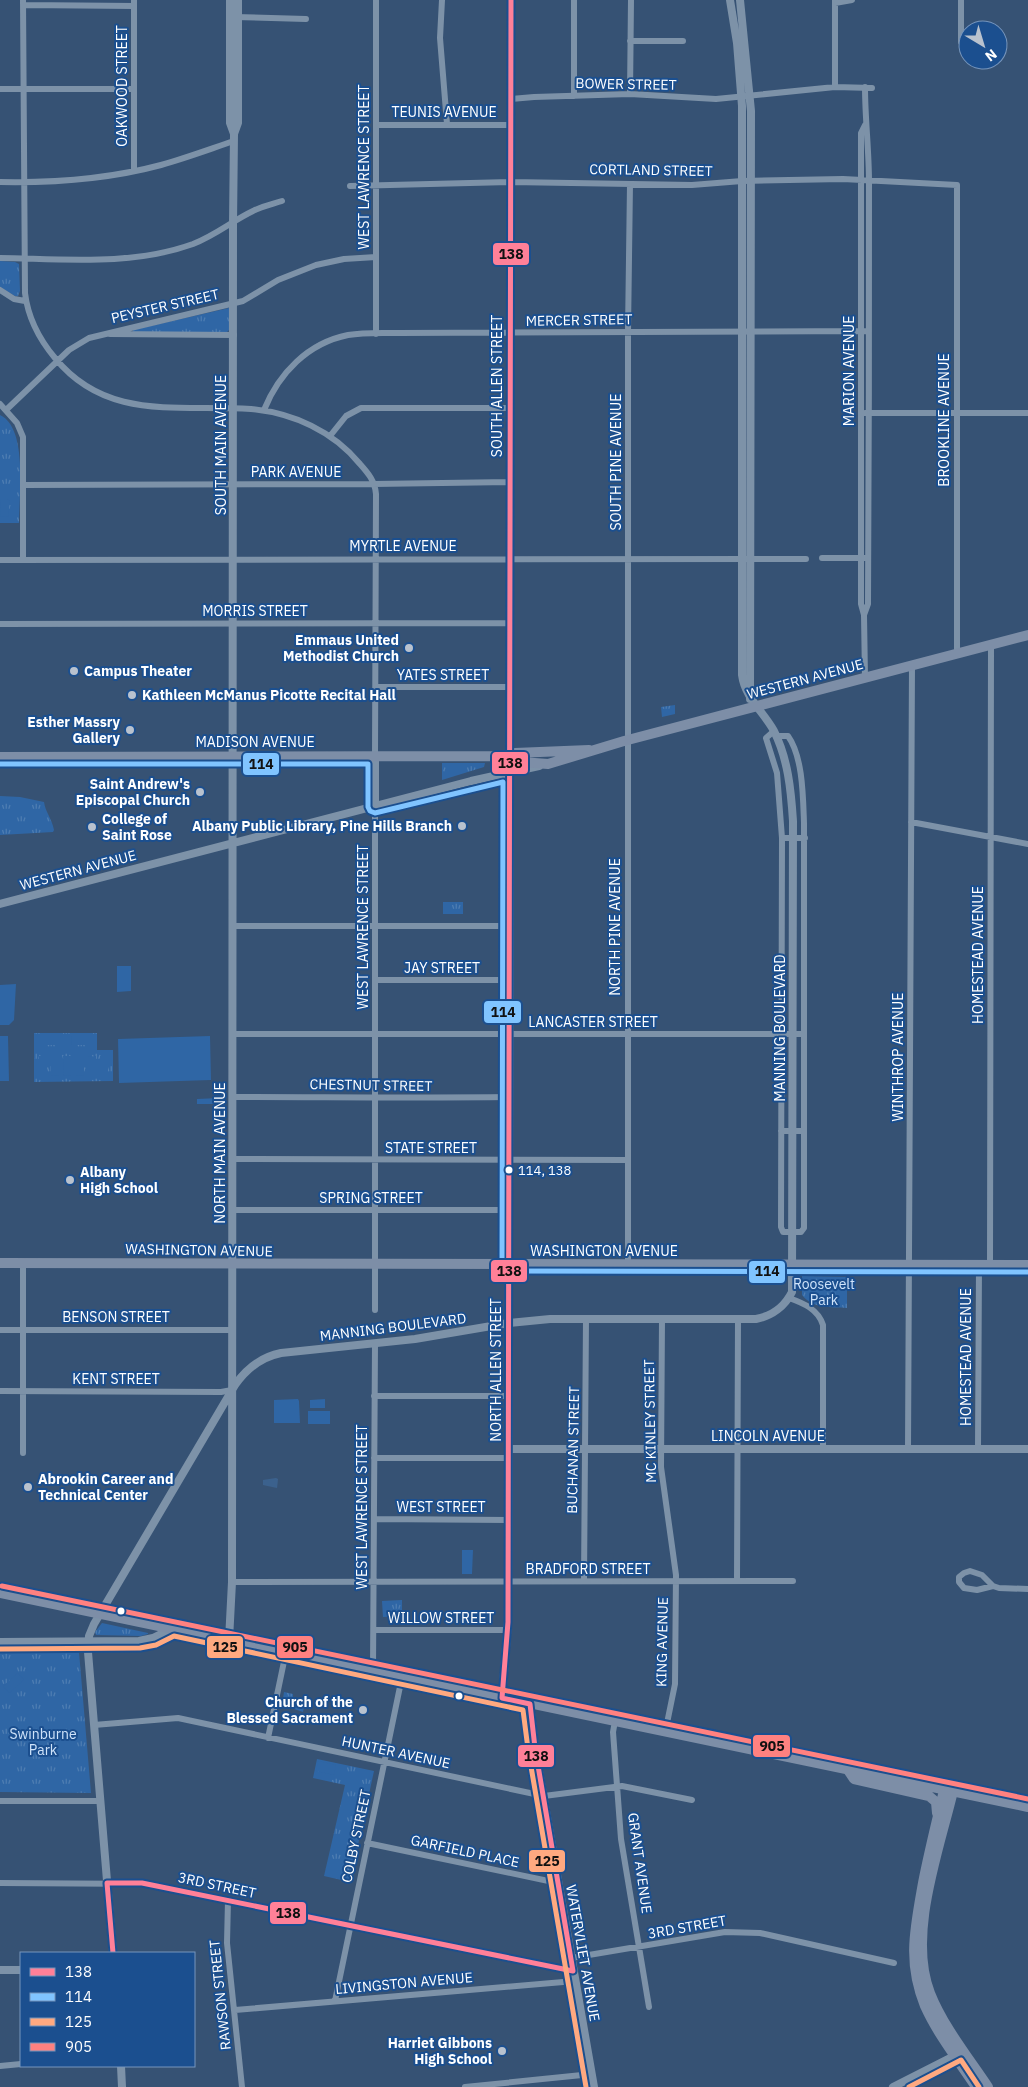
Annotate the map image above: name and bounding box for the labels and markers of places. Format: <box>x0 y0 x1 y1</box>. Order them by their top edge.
place label: Emmaus United Methodist Church <box>283 631 399 665</box>
marker: Emmaus United Methodist Church <box>403 642 415 654</box>
place label: Campus Theater <box>84 662 192 680</box>
marker: Campus Theater <box>68 665 80 677</box>
place label: Kathleen McManus Picotte Recital Hall <box>142 686 396 704</box>
marker: Kathleen McManus Picotte Recital Hall <box>126 689 138 701</box>
place label: Esther Massry Gallery <box>27 713 121 747</box>
marker: Esther Massry Gallery <box>124 724 136 736</box>
place label: Saint Andrew's Episcopal Church <box>76 775 190 809</box>
marker: Saint Andrew's Episcopal Church <box>194 786 206 798</box>
place label: College of Saint Rose <box>102 810 172 844</box>
place label: Albany Public Library, Pine Hills Branch <box>192 817 452 835</box>
marker: Albany Public Library, Pine Hills Branch <box>456 820 468 832</box>
marker: College of Saint Rose <box>86 821 98 833</box>
place label: 114, 138 <box>518 1162 572 1179</box>
place label: Albany High School <box>80 1163 158 1197</box>
marker: 114, 138 <box>504 1165 514 1175</box>
marker: Albany High School <box>64 1174 76 1186</box>
place label: Abrookin Career and Technical Center <box>38 1470 173 1504</box>
marker: Abrookin Career and Technical Center <box>22 1481 34 1493</box>
unlabelled marker <box>116 1606 126 1616</box>
unlabelled marker <box>454 1691 464 1701</box>
place label: Church of the Blessed Sacrament <box>226 1693 353 1727</box>
marker: Church of the Blessed Sacrament <box>357 1704 369 1716</box>
place label: Harriet Gibbons High School <box>388 2034 492 2068</box>
marker: Harriet Gibbons High School <box>496 2045 508 2057</box>

